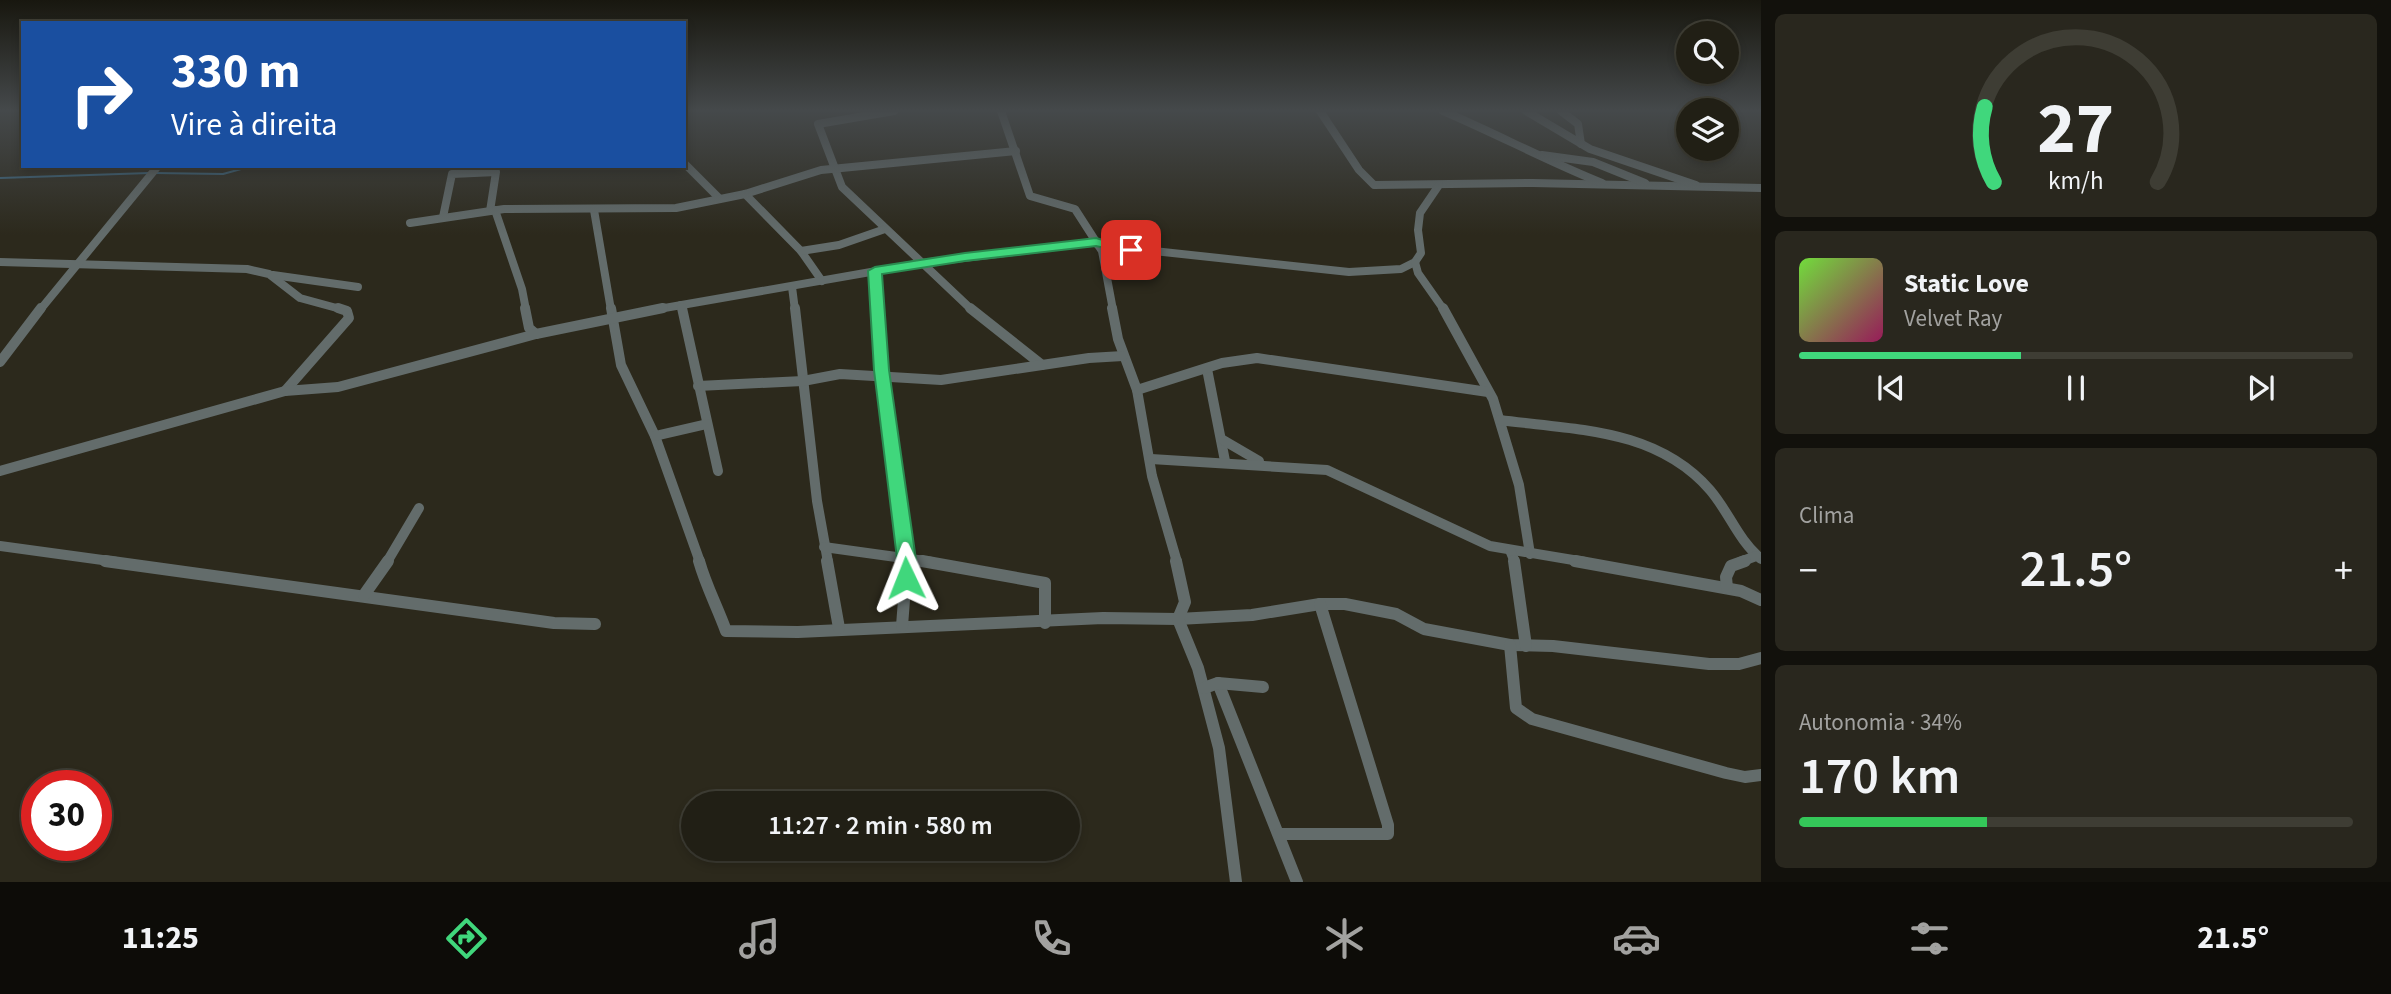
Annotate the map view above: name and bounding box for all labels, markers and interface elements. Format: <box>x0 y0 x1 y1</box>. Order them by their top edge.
map controls <box>1676 21 1739 161</box>
button: search <box>1676 21 1739 84</box>
text: 330 m <box>171 37 300 107</box>
icon: right <box>56 49 147 140</box>
text: 27 <box>2038 77 2114 181</box>
button: layers <box>1676 98 1739 161</box>
text: Vire à direita <box>171 102 337 148</box>
text: km/h <box>2048 162 2104 198</box>
pin <box>1101 220 1161 280</box>
icon: arrive <box>1112 231 1150 269</box>
text: Static Love <box>1904 265 2029 302</box>
text: Velvet Ray <box>1904 302 2002 335</box>
icon: previous <box>1872 369 1910 407</box>
icon: pause <box>2057 369 2095 407</box>
icon: next <box>2242 369 2280 407</box>
text: Clima <box>1799 499 1854 532</box>
text: 21.5° <box>2020 533 2132 607</box>
position arrow <box>869 541 943 615</box>
text: − <box>1799 544 1818 598</box>
text: + <box>2334 544 2353 598</box>
text: Autonomia · 34% <box>1799 706 1962 739</box>
text: 170 km <box>1799 740 1960 814</box>
speed limit sign: 30 <box>21 770 112 861</box>
text: 11:27 · 2 min · 580 m <box>768 807 993 844</box>
icon: directions <box>442 914 491 963</box>
icon: music <box>735 914 784 963</box>
icon: phone <box>1027 914 1076 963</box>
icon: climate <box>1320 914 1369 963</box>
icon: car <box>1612 914 1661 963</box>
icon: filters <box>1905 914 1954 963</box>
text: 11:25 <box>122 915 199 961</box>
text: 21.5° <box>2197 915 2269 961</box>

